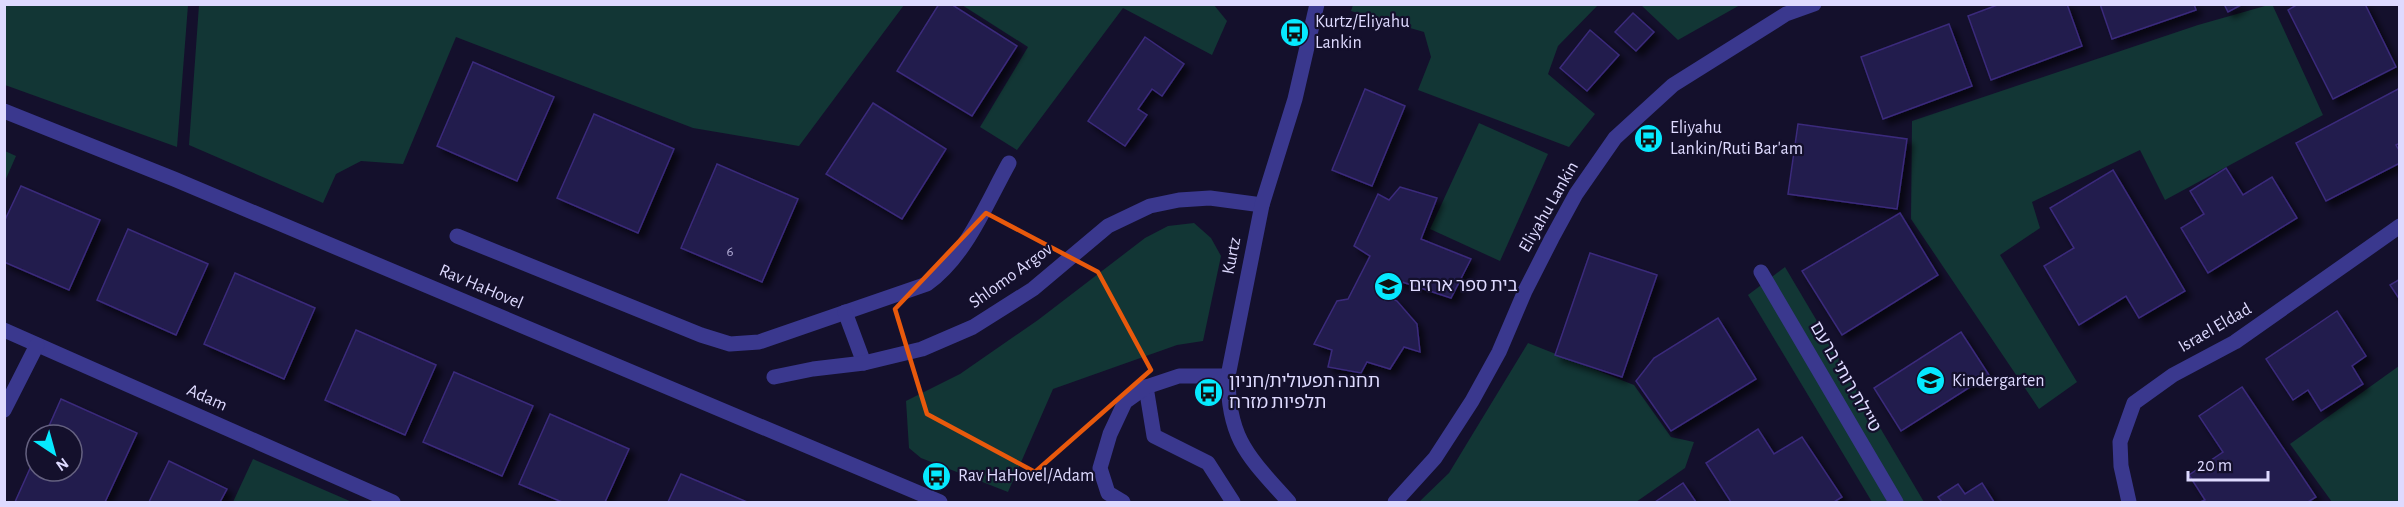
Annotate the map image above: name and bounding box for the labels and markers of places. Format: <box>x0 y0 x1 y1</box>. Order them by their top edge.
place label: Kurtz/Eliyahu Lankin <box>1315 13 1409 52</box>
bus stop icon: Kurtz/Eliyahu Lankin <box>1278 16 1310 48</box>
place label: Eliyahu Lankin/Ruti Bar'am <box>1670 119 1803 158</box>
bus stop icon: Eliyahu Lankin/Ruti Bar'am <box>1633 122 1665 154</box>
school or university icon: בית ספר ארזים <box>1372 270 1404 302</box>
place label: בית ספר ארזים <box>1409 277 1518 295</box>
school or university icon: Kindergarten <box>1915 365 1947 397</box>
place label: תחנה תפעולית/חניון תלפיות מזרח <box>1229 372 1380 412</box>
place label: Kindergarten <box>1952 372 2044 390</box>
bus stop icon: תחנה תפעולית/חניון תלפיות מזרח <box>1192 376 1224 408</box>
bus stop icon: Rav HaHovel/Adam <box>921 460 953 492</box>
place label: Rav HaHovel/Adam <box>958 467 1094 485</box>

